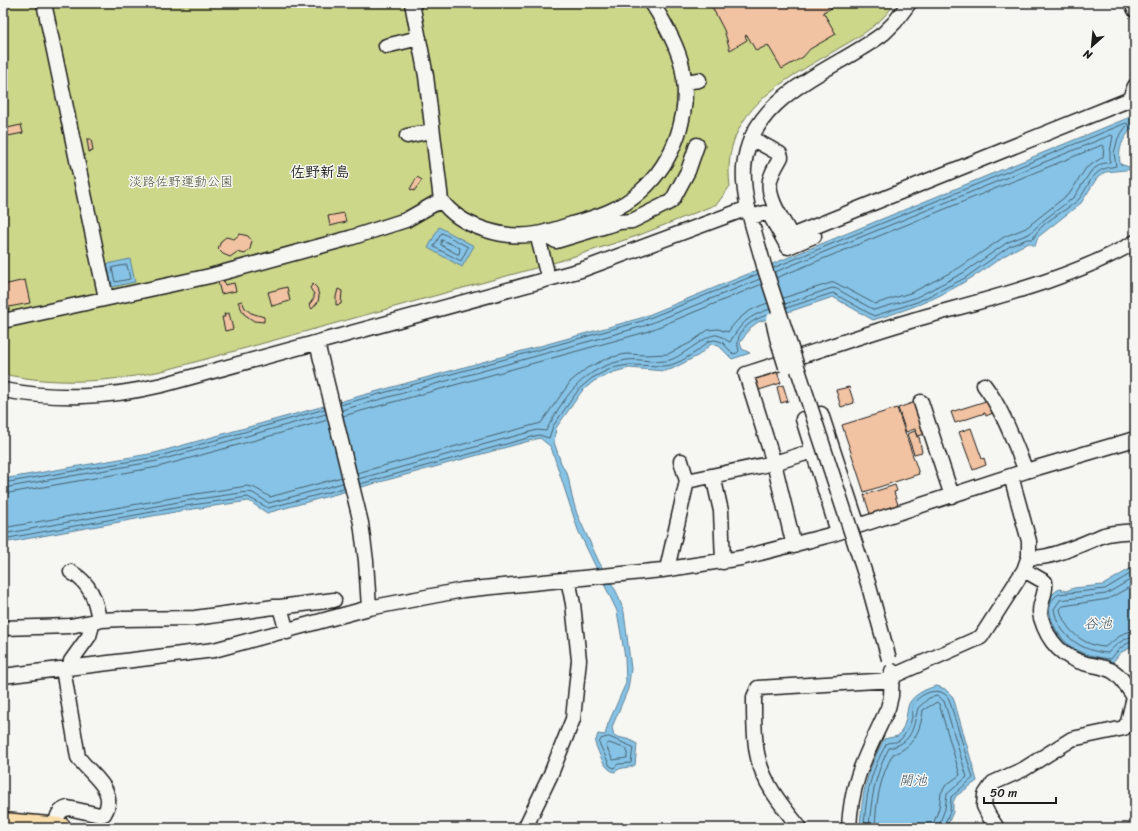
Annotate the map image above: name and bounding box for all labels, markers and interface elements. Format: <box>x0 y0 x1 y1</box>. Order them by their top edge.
north arrow <box>1072 26 1112 66</box>
text: N <box>1080 44 1096 65</box>
district label: 佐野新島 <box>290 159 350 185</box>
park label: 淡路佐野運動公園 <box>129 170 233 193</box>
water label: 谷池 <box>1084 611 1113 636</box>
water label: 開池 <box>899 768 928 793</box>
scale bar <box>984 779 1056 805</box>
text: 50 m <box>990 782 1017 804</box>

